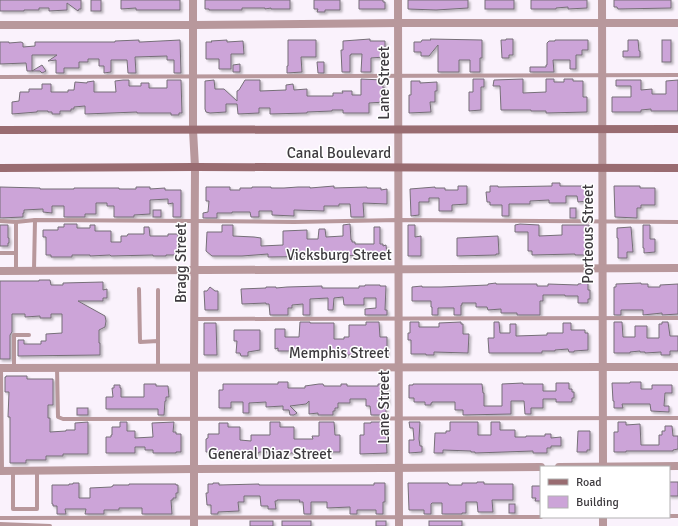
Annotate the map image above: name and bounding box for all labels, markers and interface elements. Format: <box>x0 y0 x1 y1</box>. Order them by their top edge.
street label: Lane Street <box>375 46 393 120</box>
street label: Canal Boulevard <box>287 144 391 162</box>
street label: Porteous Street <box>579 184 597 284</box>
street label: Bragg Street <box>172 223 190 303</box>
street label: Vicksburg Street <box>286 246 392 264</box>
street label: Memphis Street <box>289 344 389 362</box>
street label: Lane Street <box>375 370 393 444</box>
street label: General Diaz Street <box>208 445 332 463</box>
legend <box>540 466 670 518</box>
text: Road <box>576 475 602 490</box>
text: Building <box>576 495 619 510</box>

